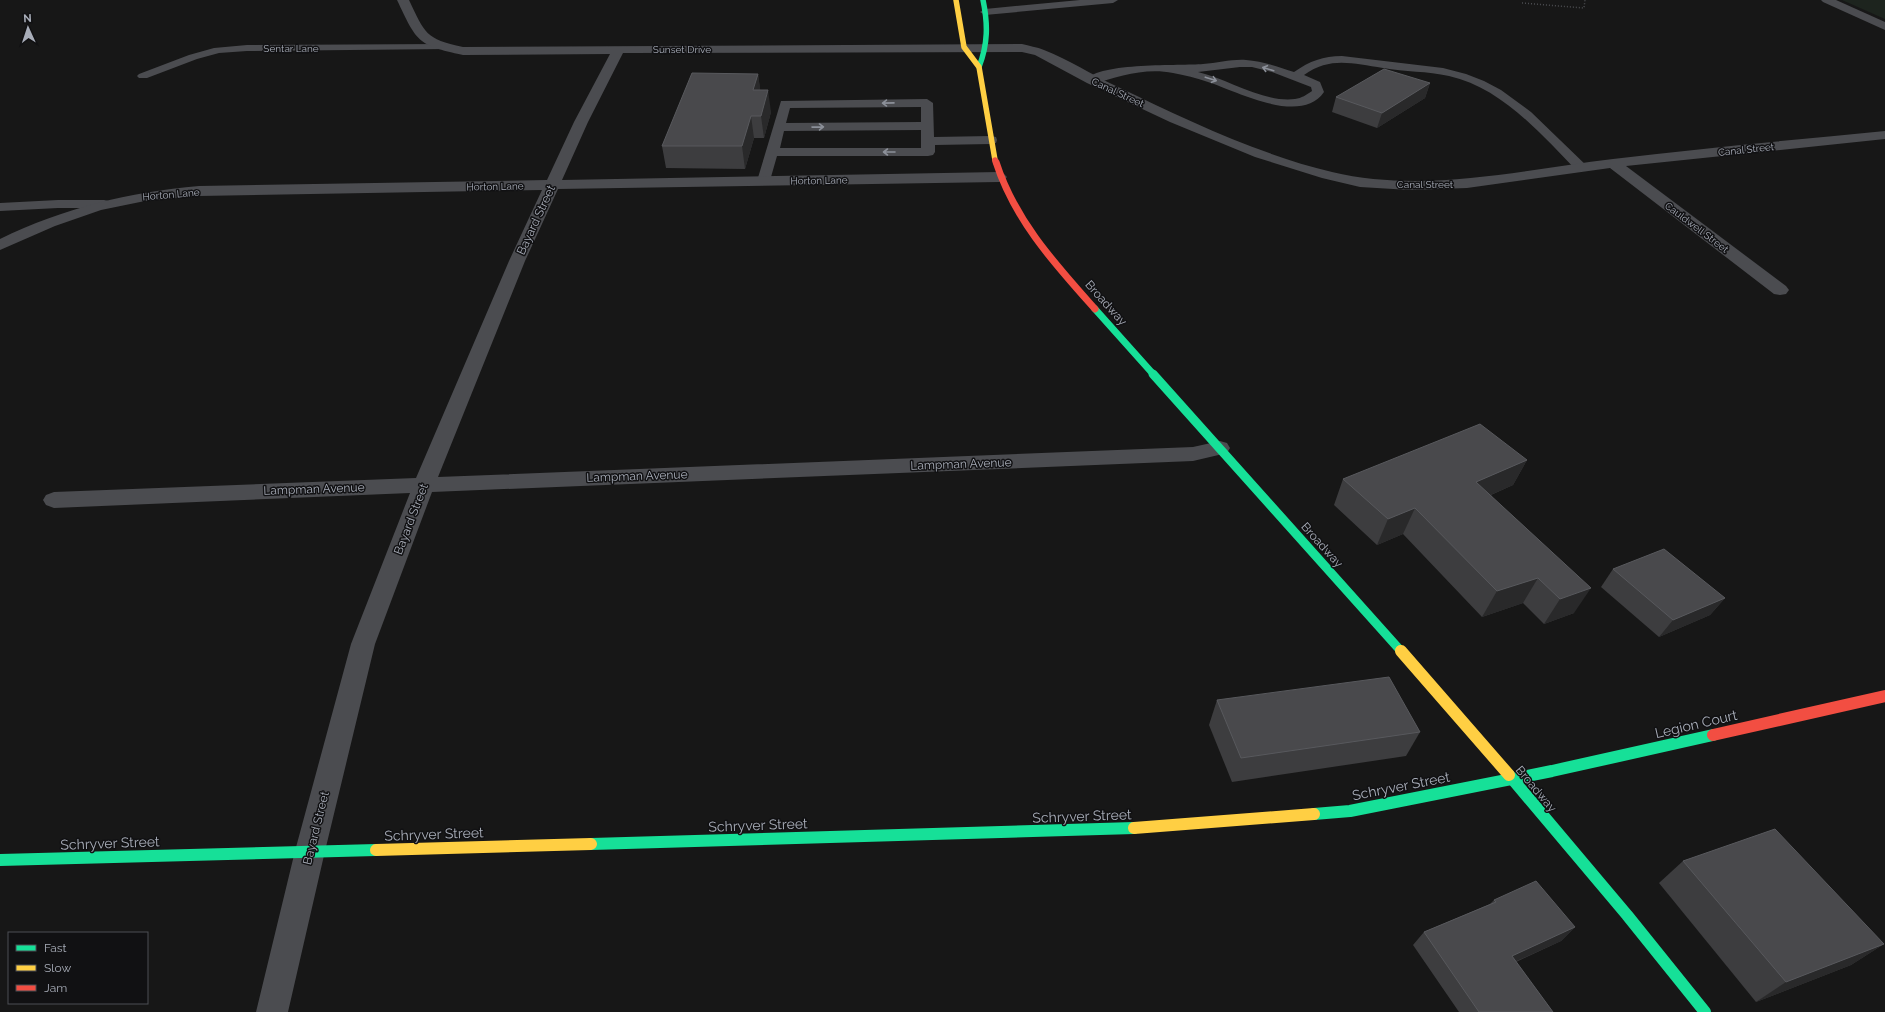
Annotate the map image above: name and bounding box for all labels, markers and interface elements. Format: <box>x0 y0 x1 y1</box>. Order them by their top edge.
north arrow <box>8 8 48 48</box>
text: N <box>23 12 32 25</box>
street label: Sentar Lane <box>263 43 319 54</box>
street label: Sunset Drive <box>653 44 711 55</box>
one-way arrow <box>1261 65 1274 72</box>
street label: Canal Street <box>1090 76 1146 110</box>
one-way arrow <box>1205 76 1217 84</box>
one-way arrow <box>882 99 895 107</box>
one-way arrow <box>811 123 824 131</box>
street label: Canal Street <box>1717 141 1775 158</box>
one-way arrow <box>883 148 896 156</box>
street label: Horton Lane <box>790 174 848 186</box>
street label: Canal Street <box>1397 179 1454 190</box>
street label: Horton Lane <box>466 180 524 192</box>
street label: Bayard Street <box>514 183 558 257</box>
street label: Horton Lane <box>142 187 200 202</box>
street label: Cauldwell Street <box>1663 200 1731 255</box>
street label: Broadway <box>1082 278 1130 329</box>
street label: Lampman Avenue <box>910 455 1012 473</box>
street label: Lampman Avenue <box>586 467 688 485</box>
street label: Lampman Avenue <box>263 480 365 498</box>
street label: Bayard Street <box>391 481 431 557</box>
street label: Broadway <box>1298 520 1346 571</box>
street label: Legion Court <box>1653 707 1739 741</box>
street label: Broadway <box>1513 763 1560 815</box>
street label: Schryver Street <box>1351 769 1452 803</box>
street label: Bayard Street <box>300 790 332 866</box>
street label: Schryver Street <box>1032 806 1132 826</box>
street label: Schryver Street <box>708 815 808 835</box>
street label: Schryver Street <box>384 824 484 844</box>
street label: Schryver Street <box>60 833 160 853</box>
legend <box>8 932 148 1004</box>
text: Fast <box>44 941 67 955</box>
text: Slow <box>44 961 71 975</box>
text: Jam <box>44 981 67 995</box>

